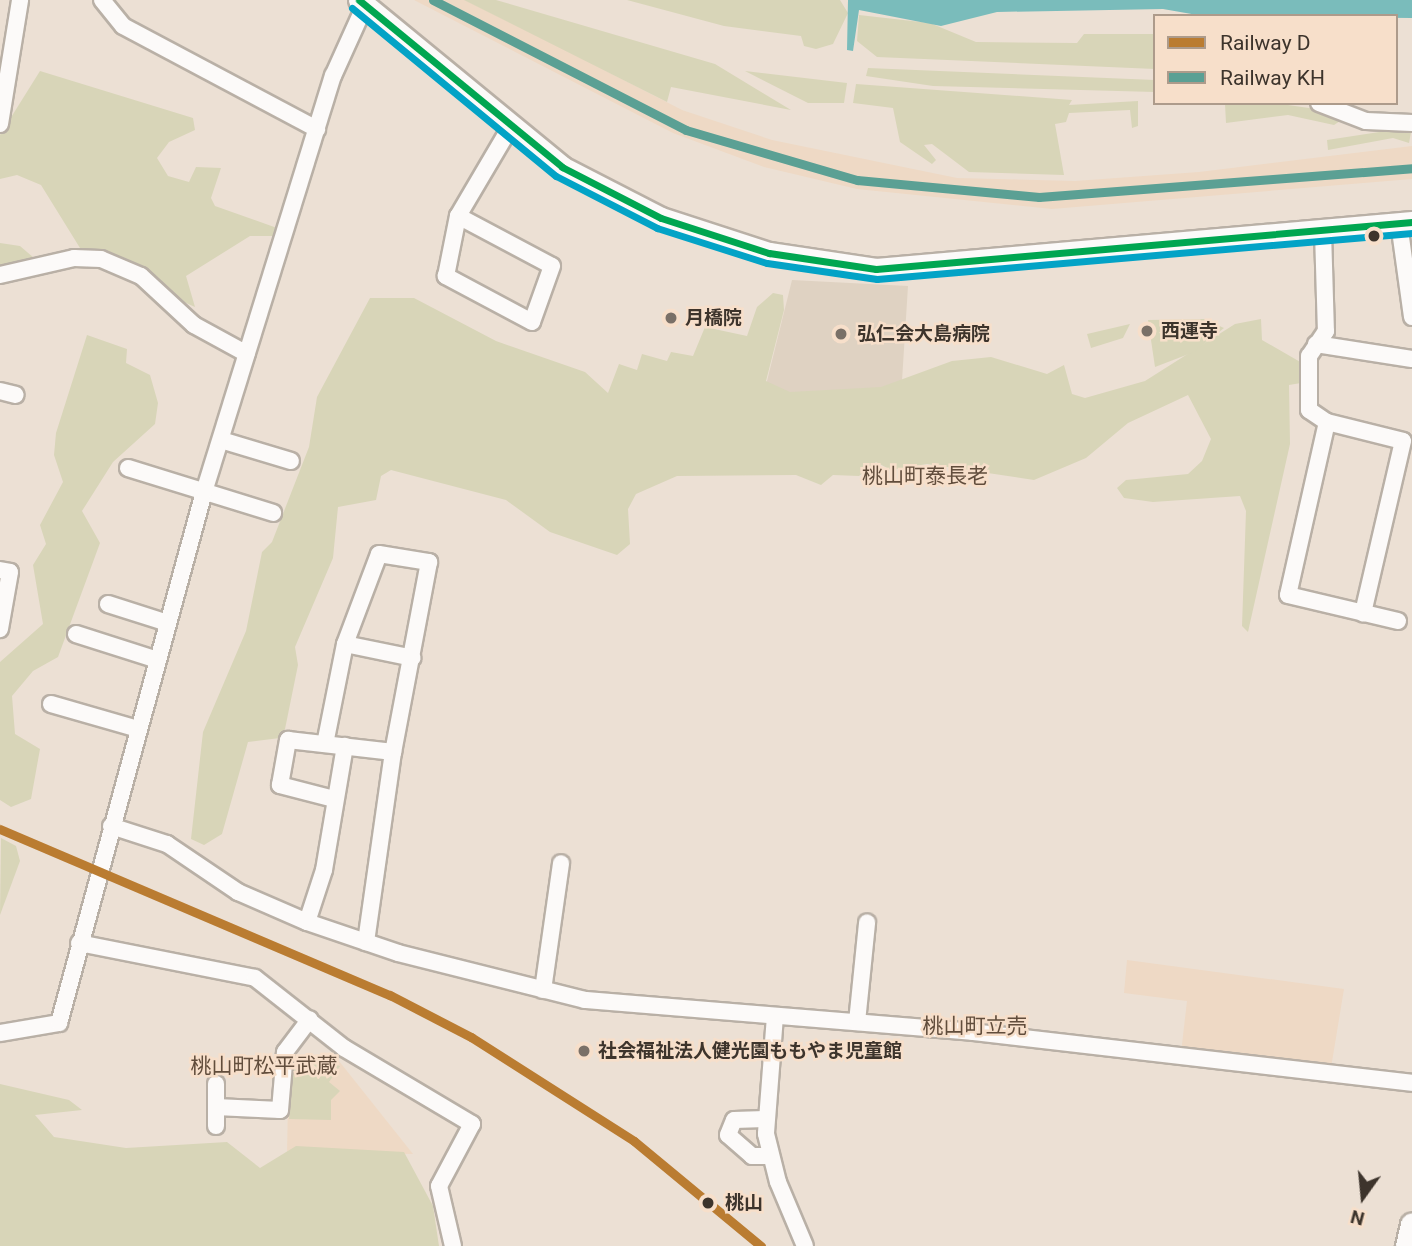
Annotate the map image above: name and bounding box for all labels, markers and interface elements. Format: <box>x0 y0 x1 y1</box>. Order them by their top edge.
legend <box>1153 14 1398 105</box>
text: Railway D <box>1220 31 1311 55</box>
text: Railway KH <box>1220 66 1325 90</box>
unlabelled marker <box>1367 229 1381 243</box>
place label: 月橋院 <box>685 307 742 329</box>
marker: 月橋院 <box>663 310 679 326</box>
place label: 西運寺 <box>1161 320 1218 342</box>
place label: 弘仁会大島病院 <box>857 323 990 345</box>
marker: 西運寺 <box>1139 323 1155 339</box>
marker: 弘仁会大島病院 <box>831 324 851 344</box>
district label: 桃山町泰長老 <box>862 463 988 489</box>
district label: 桃山町立売 <box>923 1013 1027 1039</box>
place label: 社会福祉法人健光園ももやま児童館 <box>598 1040 902 1062</box>
marker: 社会福祉法人健光園ももやま児童館 <box>576 1043 592 1059</box>
district label: 桃山町松平武蔵 <box>191 1053 337 1079</box>
north arrow <box>1328 1162 1398 1232</box>
marker: 桃山 <box>697 1192 719 1214</box>
place label: 桃山 <box>725 1192 763 1214</box>
text: N <box>1348 1205 1367 1231</box>

